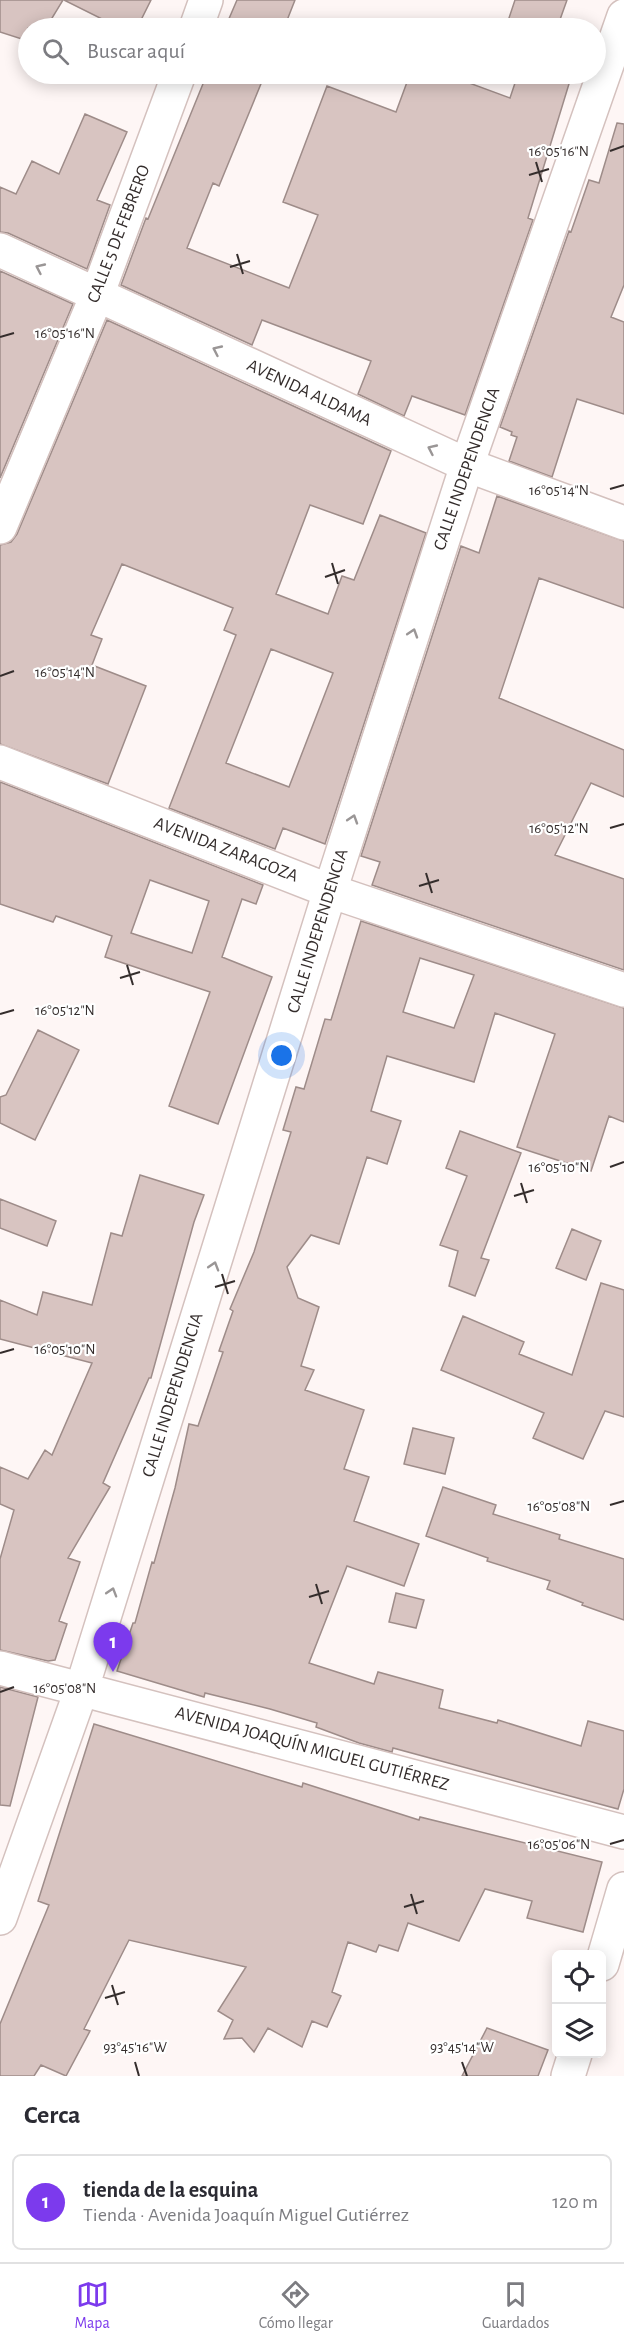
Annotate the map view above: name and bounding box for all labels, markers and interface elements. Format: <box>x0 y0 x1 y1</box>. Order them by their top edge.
search box <box>18 18 606 84</box>
icon: search <box>39 35 72 68</box>
text: Buscar aquí <box>87 40 185 62</box>
text: 16°05'16"N <box>529 144 589 159</box>
street label: CALLE 5 DE FEBRERO <box>84 163 154 305</box>
one-way arrow <box>35 264 46 276</box>
text: 16°05'16"N <box>35 326 95 341</box>
one-way arrow <box>212 345 223 357</box>
street label: AVENIDA ALDAMA <box>244 356 375 430</box>
street label: CALLE INDEPENDENCIA <box>431 385 504 553</box>
one-way arrow <box>428 444 439 456</box>
text: 16°05'14"N <box>529 483 589 498</box>
one-way arrow <box>406 628 418 639</box>
text: 16°05'14"N <box>35 665 95 680</box>
street label: AVENIDA ZARAGOZA <box>151 814 301 886</box>
one-way arrow <box>346 814 359 825</box>
text: 16°05'12"N <box>529 821 589 836</box>
street label: CALLE INDEPENDENCIA <box>284 846 352 1015</box>
text: 16°05'12"N <box>35 1003 95 1018</box>
your location <box>267 1041 296 1070</box>
text: 16°05'10"N <box>529 1160 589 1175</box>
one-way arrow <box>207 1261 219 1272</box>
street label: CALLE INDEPENDENCIA <box>139 1310 207 1479</box>
text: 16°05'10"N <box>35 1342 95 1357</box>
text: 16°05'08"N <box>528 1499 590 1514</box>
one-way arrow <box>105 1587 117 1598</box>
pin: 1 <box>94 1622 132 1672</box>
text: 16°05'08"N <box>34 1681 96 1696</box>
street label: AVENIDA JOAQUÍN MIGUEL GUTIÉRREZ <box>173 1701 452 1794</box>
text: 16°05'06"N <box>528 1837 590 1852</box>
map controls <box>552 1950 606 2058</box>
button: locate <box>552 1950 606 2004</box>
button: layers <box>552 2004 606 2058</box>
text: 93°45'16"W <box>103 2040 167 2055</box>
text: 93°45'14"W <box>430 2040 494 2055</box>
text: Cerca <box>24 2102 81 2128</box>
text: tienda de la esquina <box>83 2179 258 2201</box>
text: 1 <box>42 2192 49 2212</box>
text: 120 m <box>552 2192 598 2212</box>
text: Tienda · Avenida Joaquín Miguel Gutiérrez <box>83 2205 409 2225</box>
tab: Mapa <box>74 2278 110 2333</box>
tab: Cómo llegar <box>259 2278 333 2333</box>
tab: Guardados <box>482 2278 550 2333</box>

